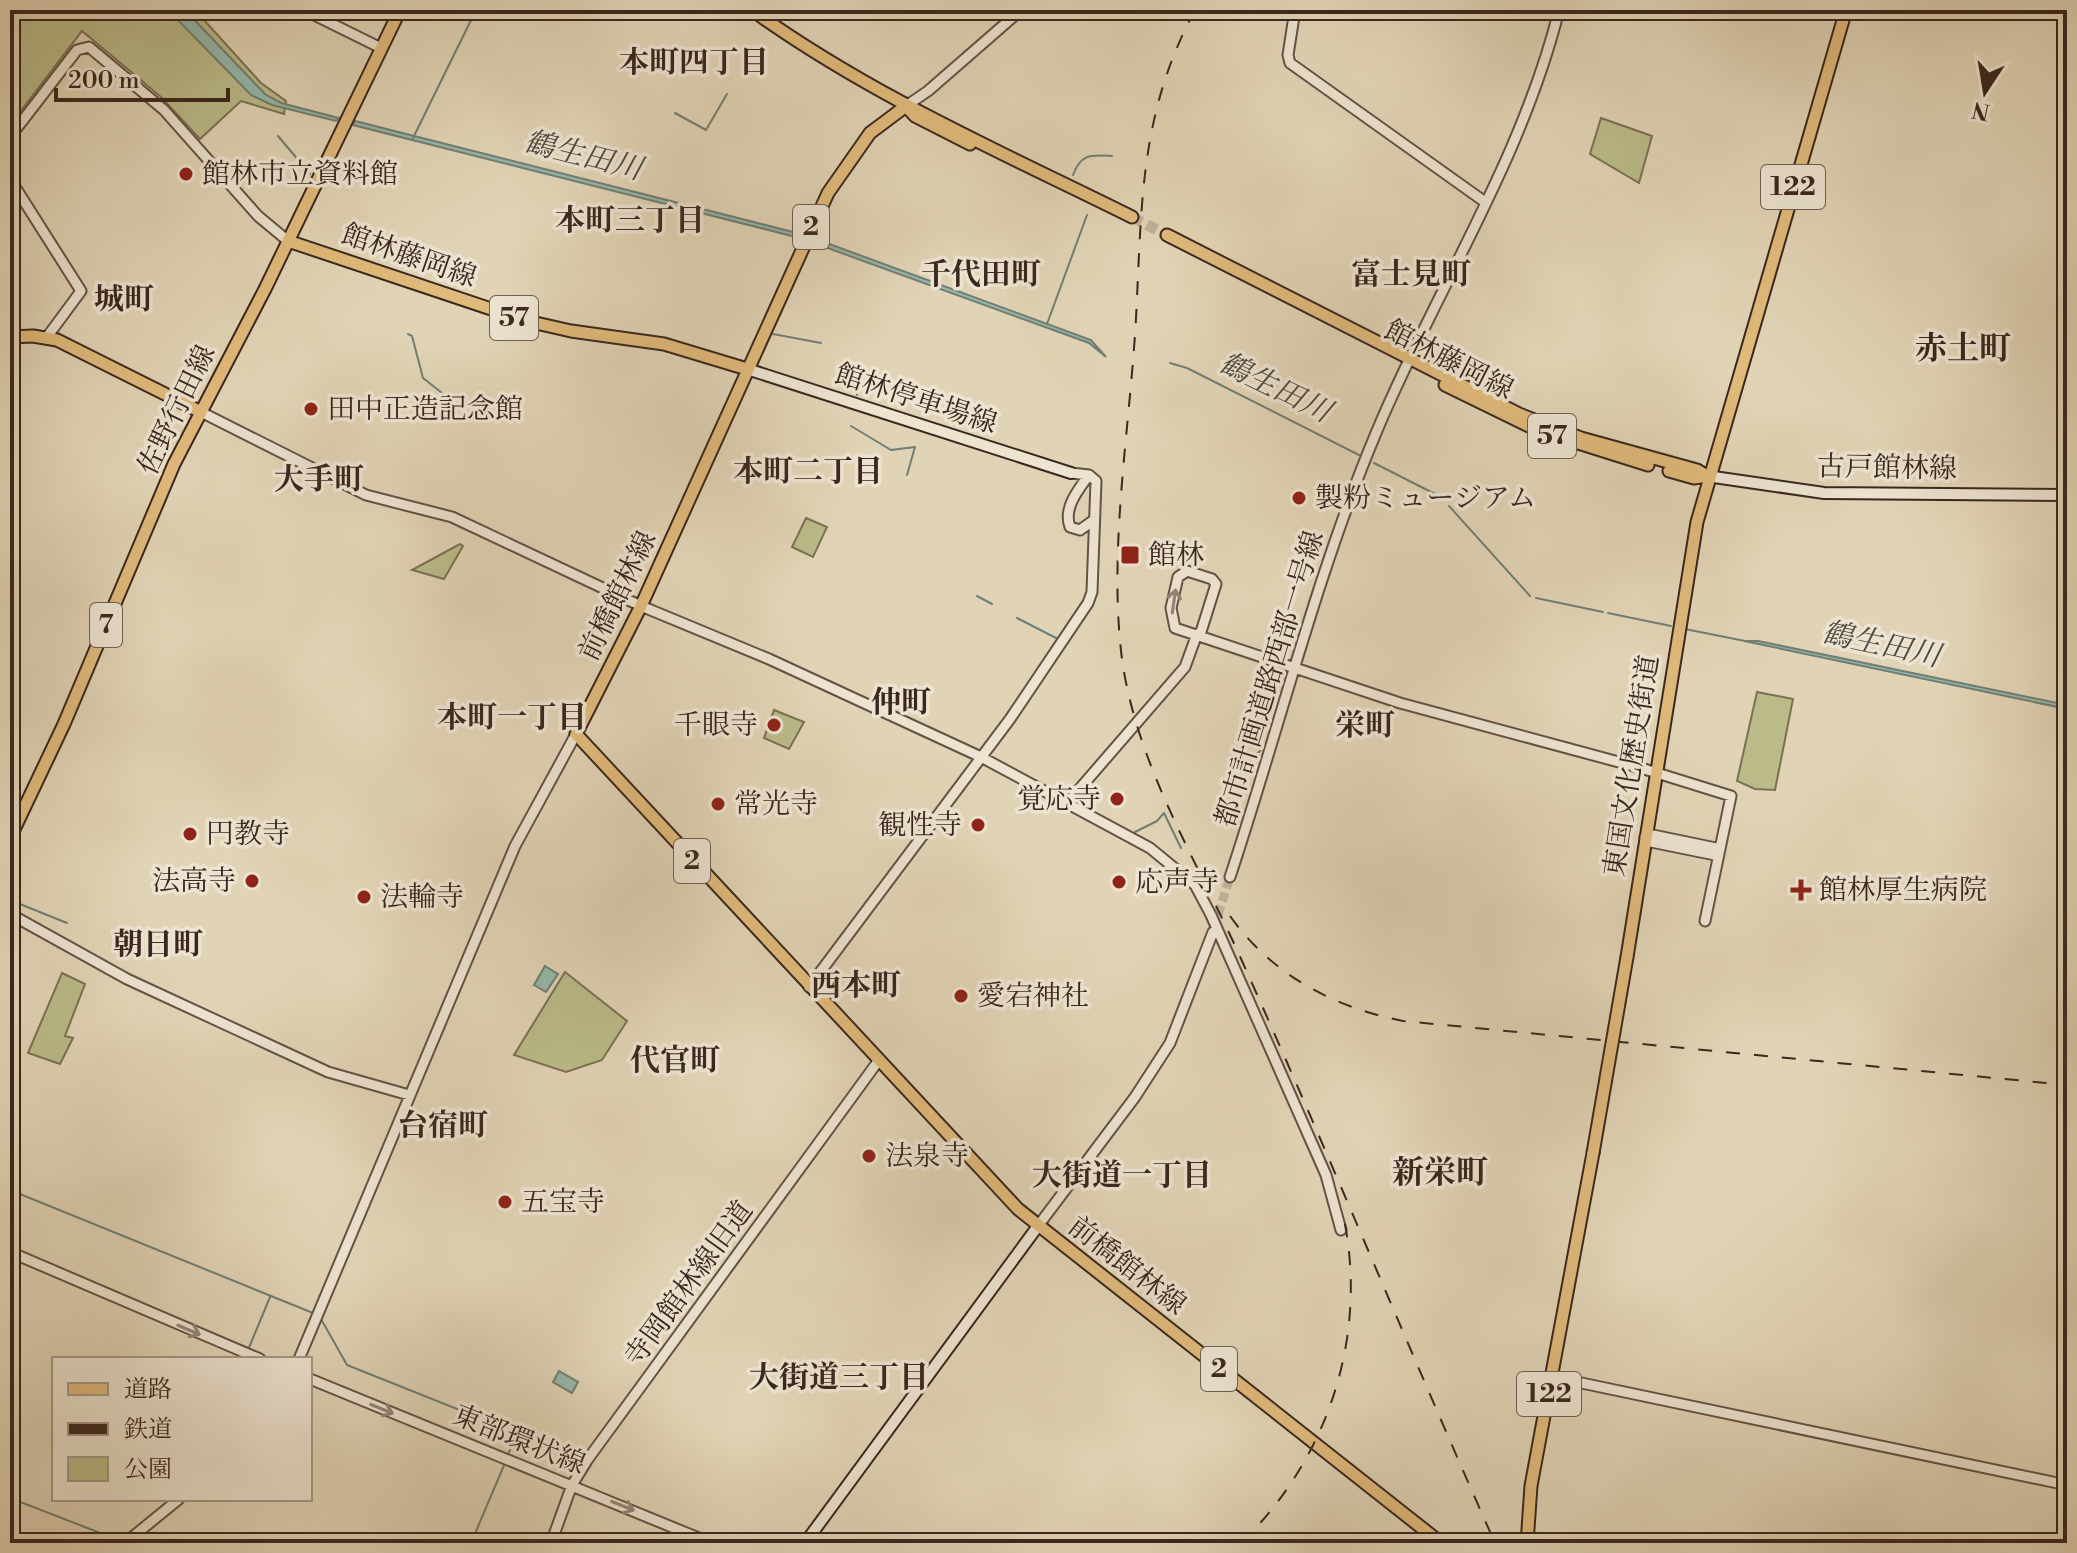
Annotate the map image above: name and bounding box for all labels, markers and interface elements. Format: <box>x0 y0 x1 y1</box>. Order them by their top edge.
district label: 本町四丁目 <box>619 44 769 82</box>
scale bar <box>56 52 228 102</box>
north arrow <box>1945 52 2025 132</box>
text: 200 m <box>68 66 139 96</box>
text: N <box>1969 95 1992 125</box>
water label: 鶴生田川 <box>520 123 649 190</box>
place label: 館林市立資料館 <box>202 157 398 192</box>
marker: 館林市立資料館 <box>177 165 195 183</box>
road number: 122 <box>1761 165 1825 209</box>
district label: 本町三丁目 <box>555 202 705 240</box>
road number: 2 <box>793 205 829 249</box>
street label: 館林藤岡線 <box>337 217 481 295</box>
district label: 千代田町 <box>921 256 1041 294</box>
district label: 富士見町 <box>1351 256 1471 294</box>
district label: 城町 <box>94 281 154 319</box>
road number: 57 <box>490 296 538 340</box>
street label: 館林藤岡線 <box>1379 313 1519 407</box>
district label: 赤土町 <box>1915 329 2011 369</box>
street label: 佐野行田線 <box>131 339 223 481</box>
water label: 鶴生田川 <box>1213 345 1340 433</box>
street label: 館林停車場線 <box>831 356 1001 442</box>
place label: 田中正造記念館 <box>327 392 523 427</box>
marker: 田中正造記念館 <box>302 400 320 418</box>
road number: 57 <box>1528 414 1576 458</box>
street label: 古戸館林線 <box>1817 449 1957 487</box>
district label: 本町二丁目 <box>733 453 883 491</box>
district label: 大手町 <box>274 461 364 499</box>
place label: 製粉ミュージアム <box>1315 481 1536 516</box>
marker: 製粉ミュージアム <box>1290 489 1308 507</box>
street label: 前橋館林線 <box>572 525 664 667</box>
street label: 都市計画道路西部一号線 <box>1208 527 1332 831</box>
place label: 館林 <box>1148 538 1204 573</box>
marker: 館林 <box>1119 544 1141 566</box>
one-way arrow <box>1167 589 1182 614</box>
road number: 7 <box>90 603 122 647</box>
water label: 鶴生田川 <box>1818 614 1947 677</box>
street label: 東国文化歴史街道 <box>1597 653 1667 879</box>
district label: 仲町 <box>871 684 931 722</box>
district label: 本町一丁目 <box>437 699 587 737</box>
district label: 栄町 <box>1335 707 1395 745</box>
place label: 千眼寺 <box>674 708 758 743</box>
marker: 千眼寺 <box>765 716 783 734</box>
place label: 覚応寺 <box>1017 782 1101 817</box>
place label: 常光寺 <box>734 787 818 822</box>
marker: 覚応寺 <box>1108 790 1126 808</box>
marker: 常光寺 <box>709 795 727 813</box>
place label: 観性寺 <box>878 808 962 843</box>
marker: 観性寺 <box>969 816 987 834</box>
place label: 円教寺 <box>206 817 290 852</box>
marker: 円教寺 <box>181 825 199 843</box>
road number: 2 <box>674 839 710 883</box>
place label: 法高寺 <box>152 864 236 899</box>
place label: 応声寺 <box>1135 865 1219 900</box>
marker: 法高寺 <box>243 872 261 890</box>
marker: 応声寺 <box>1110 873 1128 891</box>
place label: 館林厚生病院 <box>1819 873 1987 908</box>
marker: 館林厚生病院 <box>1790 879 1812 901</box>
place label: 法輪寺 <box>380 880 464 915</box>
marker: 法輪寺 <box>355 888 373 906</box>
district label: 朝日町 <box>113 926 203 964</box>
district label: 西本町 <box>811 967 901 1005</box>
place label: 愛宕神社 <box>977 979 1089 1014</box>
marker: 愛宕神社 <box>952 987 970 1005</box>
district label: 代官町 <box>630 1042 720 1080</box>
district label: 台宿町 <box>398 1107 488 1145</box>
place label: 法泉寺 <box>885 1139 969 1174</box>
marker: 法泉寺 <box>860 1147 878 1165</box>
district label: 新栄町 <box>1392 1153 1488 1193</box>
district label: 大街道一丁目 <box>1032 1157 1212 1195</box>
place label: 五宝寺 <box>521 1185 605 1220</box>
marker: 五宝寺 <box>496 1193 514 1211</box>
street label: 寺岡館林線旧道 <box>617 1194 761 1374</box>
street label: 前橋館林線 <box>1061 1209 1193 1323</box>
one-way arrow <box>176 1323 201 1338</box>
road number: 2 <box>1201 1347 1237 1391</box>
legend <box>52 1357 312 1501</box>
district label: 大街道三丁目 <box>749 1359 929 1397</box>
road number: 122 <box>1517 1372 1581 1416</box>
text: 道路 <box>124 1375 172 1405</box>
street label: 東部環状線 <box>448 1398 590 1482</box>
one-way arrow <box>369 1402 394 1417</box>
text: 鉄道 <box>124 1415 172 1445</box>
text: 公園 <box>124 1455 172 1485</box>
one-way arrow <box>610 1500 635 1514</box>

